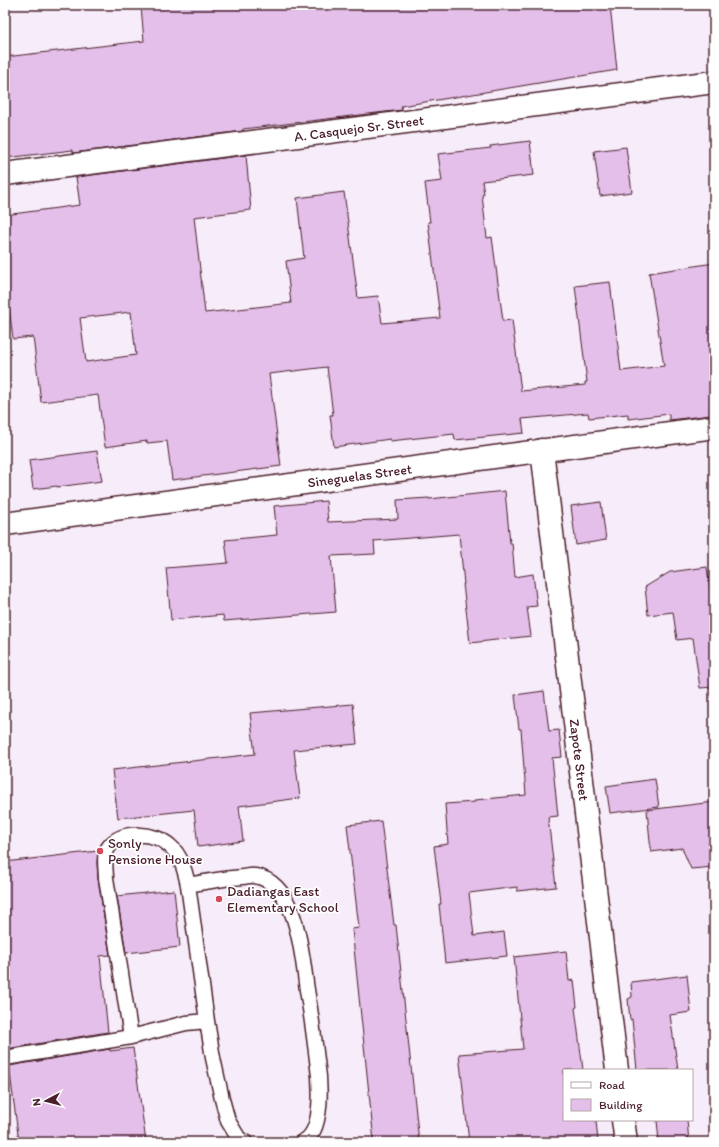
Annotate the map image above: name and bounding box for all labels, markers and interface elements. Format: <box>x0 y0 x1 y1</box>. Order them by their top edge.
street label: A. Casquejo Sr. Street <box>293 112 425 145</box>
street label: Sineguelas Street <box>306 460 413 492</box>
street label: Zapote Street <box>566 718 592 802</box>
place label: Sonly Pensione House <box>108 835 203 868</box>
marker: Sonly Pensione House <box>95 846 105 856</box>
place label: Dadiangas East Elementary School <box>227 883 339 916</box>
marker: Dadiangas East Elementary School <box>214 894 224 904</box>
legend <box>563 1069 693 1121</box>
text: Road <box>599 1078 625 1092</box>
north arrow <box>26 1081 66 1121</box>
text: N <box>30 1098 43 1107</box>
text: Building <box>599 1098 643 1112</box>

